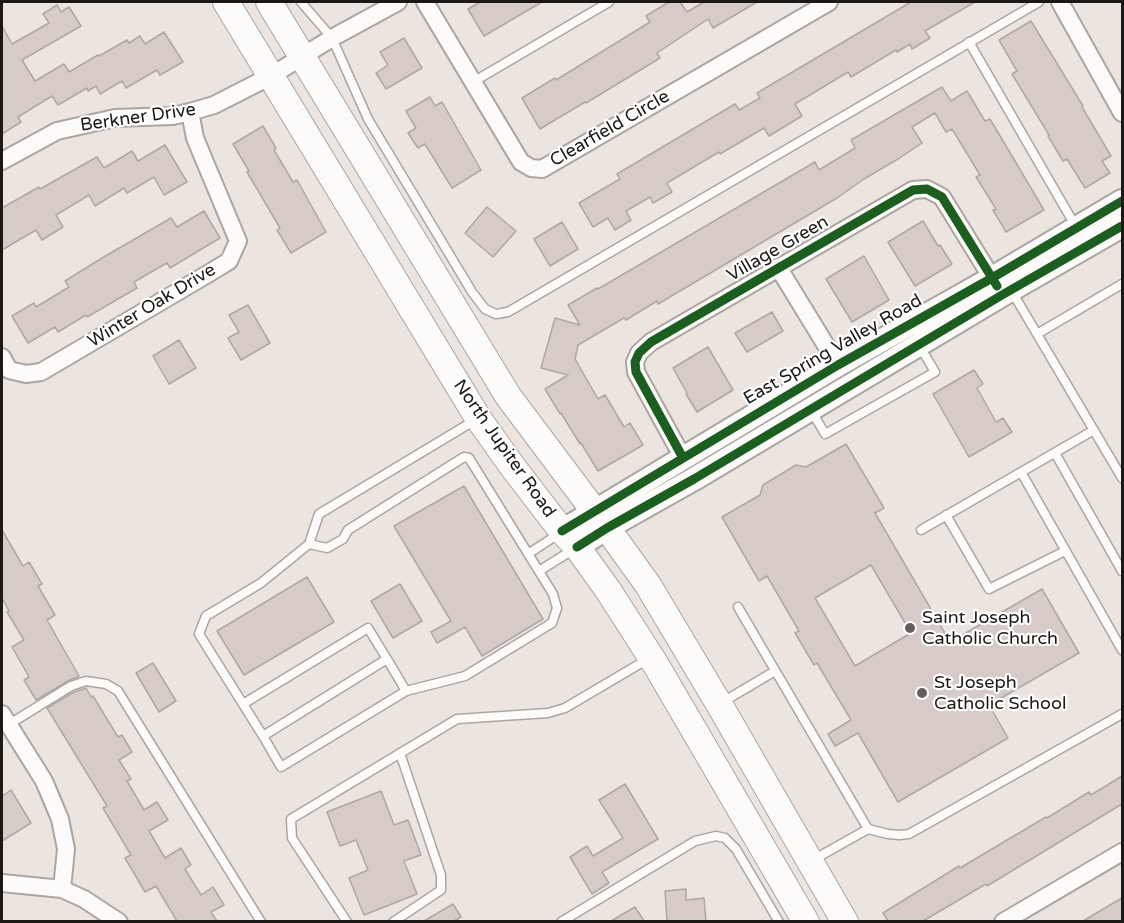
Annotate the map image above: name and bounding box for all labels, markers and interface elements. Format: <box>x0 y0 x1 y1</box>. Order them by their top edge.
street label: Clearfield Circle <box>546 86 674 172</box>
street label: Berkner Drive <box>79 99 197 137</box>
street label: Village Green <box>723 211 833 287</box>
street label: Winter Oak Drive <box>84 259 220 353</box>
street label: East Spring Valley Road <box>740 290 926 410</box>
street label: North Jupiter Road <box>448 376 560 522</box>
place label: Saint Joseph Catholic Church <box>922 607 1058 650</box>
marker: Saint Joseph Catholic Church <box>903 621 917 635</box>
place label: St Joseph Catholic School <box>934 672 1066 714</box>
marker: St Joseph Catholic School <box>915 686 929 700</box>

